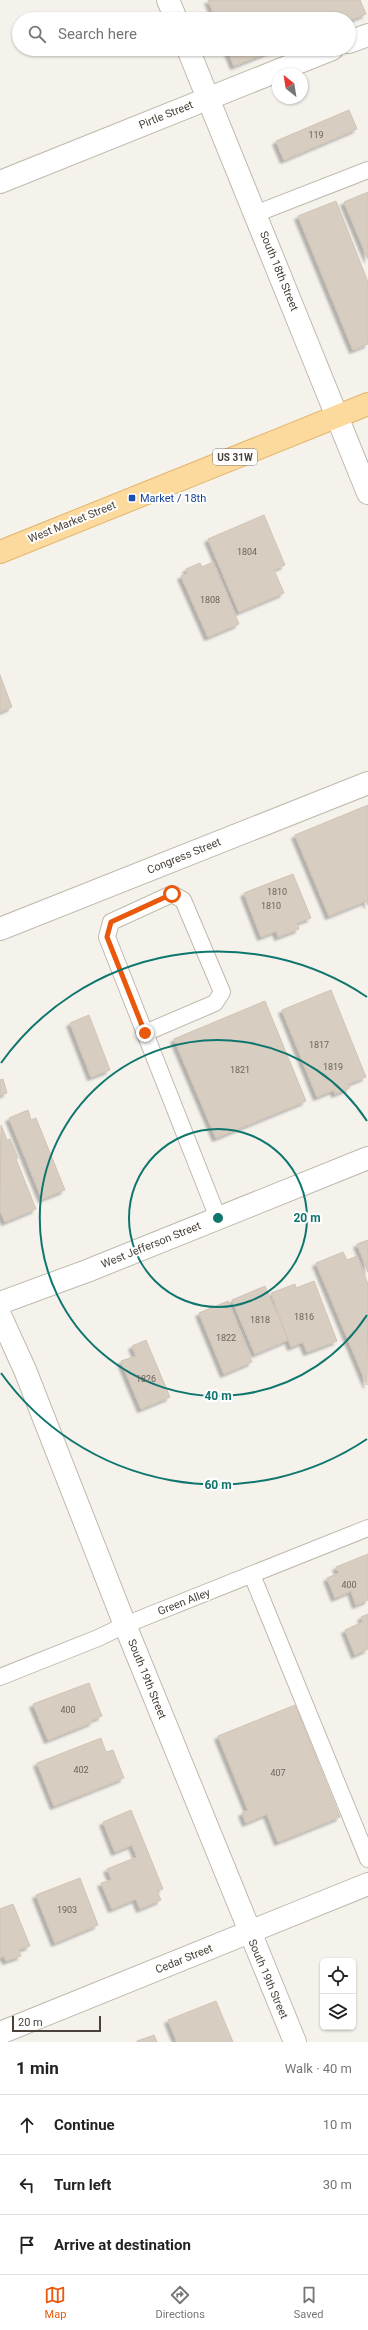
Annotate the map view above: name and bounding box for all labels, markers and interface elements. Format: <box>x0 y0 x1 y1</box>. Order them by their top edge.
search box <box>12 12 356 56</box>
icon: search <box>26 23 48 45</box>
text: Search here <box>58 25 137 43</box>
north arrow <box>272 68 308 104</box>
street label: Pirtle Street <box>137 98 195 132</box>
house number: 119 <box>308 130 324 140</box>
street label: South 18th Street <box>257 229 301 313</box>
road number: US 31W <box>213 449 257 465</box>
place label: Market / 18th <box>140 492 206 505</box>
marker: Market / 18th <box>127 493 137 503</box>
street label: West Market Street <box>26 498 118 546</box>
house number: 1804 <box>237 547 257 557</box>
house number: 1808 <box>200 595 220 605</box>
street label: Congress Street <box>145 835 223 877</box>
route start <box>163 885 181 903</box>
house number: 1810 <box>267 887 287 897</box>
house number: 1810 <box>261 901 281 911</box>
route end <box>136 1024 154 1042</box>
house number: 1817 <box>309 1040 329 1050</box>
house number: 1819 <box>323 1062 343 1072</box>
house number: 1821 <box>230 1065 250 1075</box>
centre of rings <box>211 1211 225 1225</box>
text: 20 m <box>293 1211 321 1225</box>
street label: West Jefferson Street <box>99 1219 203 1271</box>
house number: 1816 <box>294 1312 314 1322</box>
house number: 1818 <box>250 1315 270 1325</box>
house number: 1822 <box>216 1333 236 1343</box>
house number: 1826 <box>136 1374 156 1384</box>
text: 40 m <box>204 1389 232 1403</box>
text: 60 m <box>204 1478 232 1492</box>
house number: 400 <box>341 1580 357 1590</box>
street label: Green Alley <box>156 1586 213 1618</box>
street label: South 19th Street <box>125 1637 169 1721</box>
house number: 400 <box>60 1705 76 1715</box>
house number: 402 <box>73 1765 89 1775</box>
house number: 407 <box>270 1768 286 1778</box>
house number: 1903 <box>57 1905 77 1915</box>
street label: South 19th Street <box>245 1937 291 2021</box>
street label: Cedar Street <box>153 1941 215 1976</box>
map controls <box>320 1958 356 2030</box>
button: locate <box>320 1958 356 1994</box>
button: layers <box>320 1994 356 2030</box>
scale bar <box>12 2014 101 2033</box>
text: 20 m <box>18 2016 43 2029</box>
text: 1 min <box>16 2058 59 2078</box>
text: Walk · 40 m <box>285 2061 352 2076</box>
icon: ahead <box>16 2114 38 2136</box>
text: Continue <box>54 2116 115 2134</box>
text: 10 m <box>323 2117 352 2132</box>
icon: left <box>16 2174 38 2196</box>
text: Turn left <box>54 2176 111 2194</box>
text: 30 m <box>323 2177 352 2192</box>
icon: arrive <box>16 2234 38 2256</box>
text: Arrive at destination <box>54 2236 191 2254</box>
tab: Map <box>44 2284 66 2321</box>
tab: Directions <box>155 2284 205 2321</box>
tab: Saved <box>294 2284 324 2321</box>

